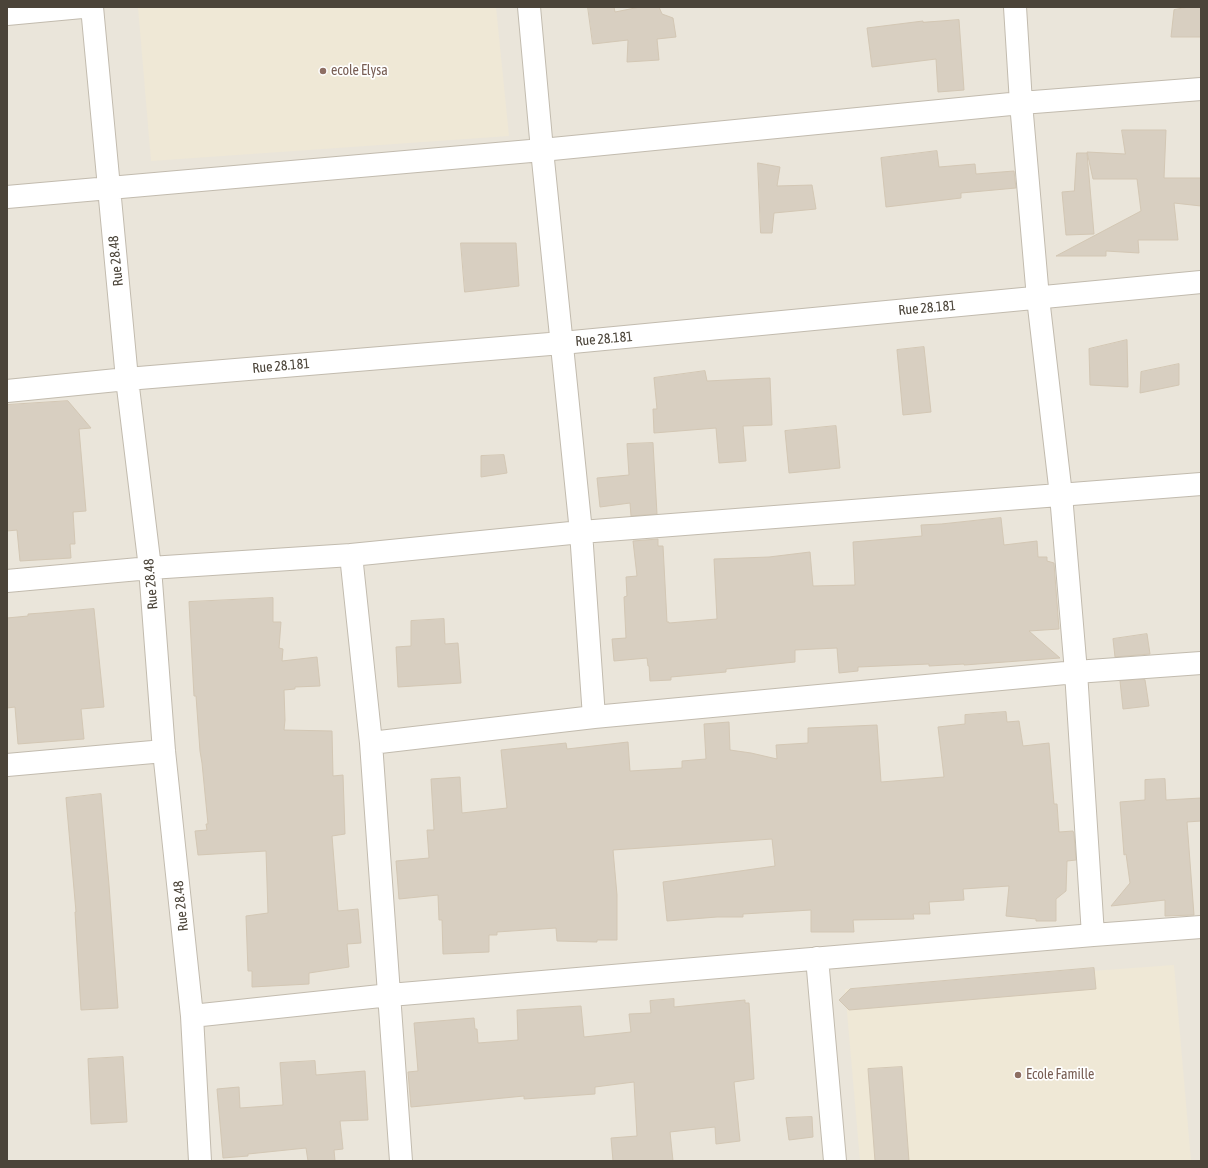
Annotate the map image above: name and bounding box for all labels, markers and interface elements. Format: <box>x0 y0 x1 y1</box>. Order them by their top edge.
place label: ecole Elysa <box>331 63 388 79</box>
marker: ecole Elysa <box>318 66 328 76</box>
street label: Rue 28.48 <box>105 235 127 287</box>
street label: Rue 28.181 <box>898 297 956 319</box>
street label: Rue 28.181 <box>575 328 633 350</box>
street label: Rue 28.181 <box>252 355 310 377</box>
street label: Rue 28.48 <box>140 558 162 610</box>
street label: Rue 28.48 <box>170 880 192 932</box>
place label: Ecole Famille <box>1026 1067 1094 1083</box>
marker: Ecole Famille <box>1013 1070 1023 1080</box>

